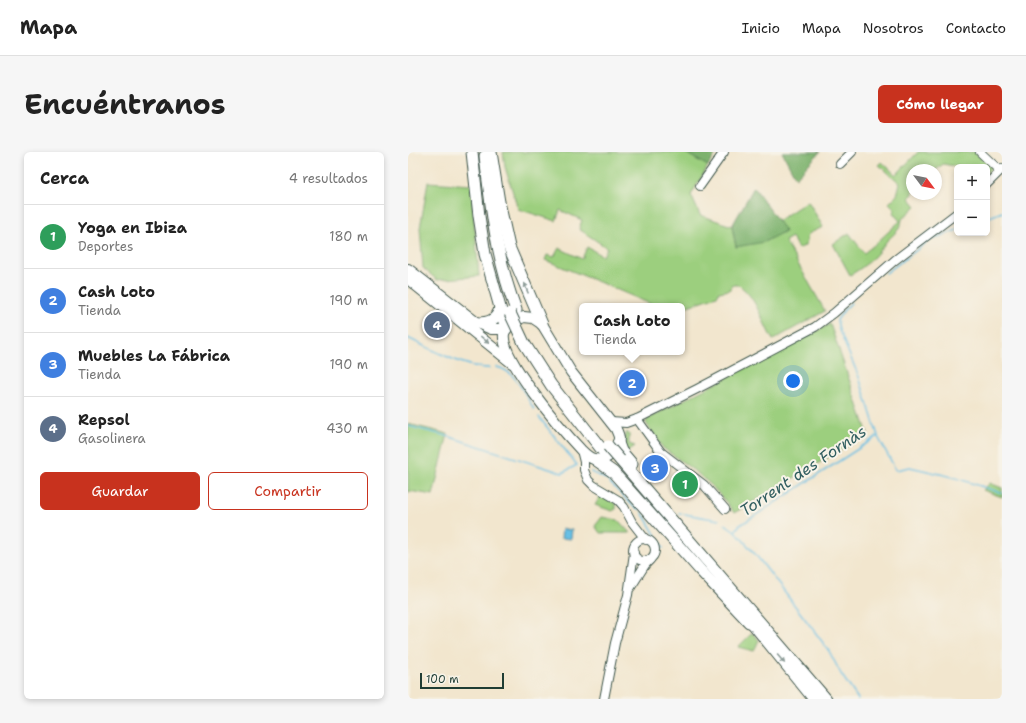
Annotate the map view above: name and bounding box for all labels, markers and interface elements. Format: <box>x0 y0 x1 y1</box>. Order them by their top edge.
text: Mapa <box>20 15 77 40</box>
text: Inicio <box>742 19 780 37</box>
text: Mapa <box>802 19 841 37</box>
text: Nosotros <box>863 19 924 37</box>
text: Contacto <box>946 19 1006 37</box>
text: Encuéntranos <box>24 85 226 123</box>
button: Cómo llegar <box>878 85 1002 123</box>
north arrow <box>906 164 942 200</box>
map controls <box>954 164 990 236</box>
button: + <box>954 164 990 200</box>
text: Cerca <box>40 167 89 189</box>
text: 4 resultados <box>289 170 368 187</box>
button: − <box>954 200 990 236</box>
text: Yoga en Ibiza <box>78 218 187 238</box>
text: 1 <box>50 228 56 245</box>
text: 180 m <box>329 228 368 245</box>
text: Deportes <box>78 238 133 255</box>
text: Cash Loto <box>78 282 155 302</box>
one-way arrow <box>523 282 529 293</box>
text: 2 <box>48 292 58 309</box>
text: 190 m <box>329 292 368 309</box>
text: Tienda <box>78 302 121 319</box>
popup <box>579 303 685 355</box>
pin: 4 <box>424 310 450 340</box>
text: Cash Loto <box>593 311 671 331</box>
text: Tienda <box>593 331 636 348</box>
one-way arrow <box>479 336 490 345</box>
text: Muebles La Fábrica <box>78 346 230 366</box>
text: 3 <box>48 356 58 373</box>
text: 190 m <box>329 356 368 373</box>
text: Tienda <box>78 366 121 383</box>
pin: 2 <box>619 368 645 398</box>
your location <box>783 371 803 391</box>
text: Repsol <box>78 410 130 430</box>
text: 4 <box>48 420 58 437</box>
text: 430 m <box>326 420 368 437</box>
water label: Torrent des Fornàs <box>736 421 870 521</box>
text: Gasolinera <box>78 430 146 447</box>
pin: 3 <box>642 453 668 483</box>
pin: 1 <box>672 469 698 499</box>
button: Guardar <box>40 472 200 510</box>
button: Compartir <box>208 472 368 510</box>
one-way arrow <box>777 654 786 665</box>
scale bar <box>420 671 504 690</box>
text: 100 m <box>426 672 459 687</box>

